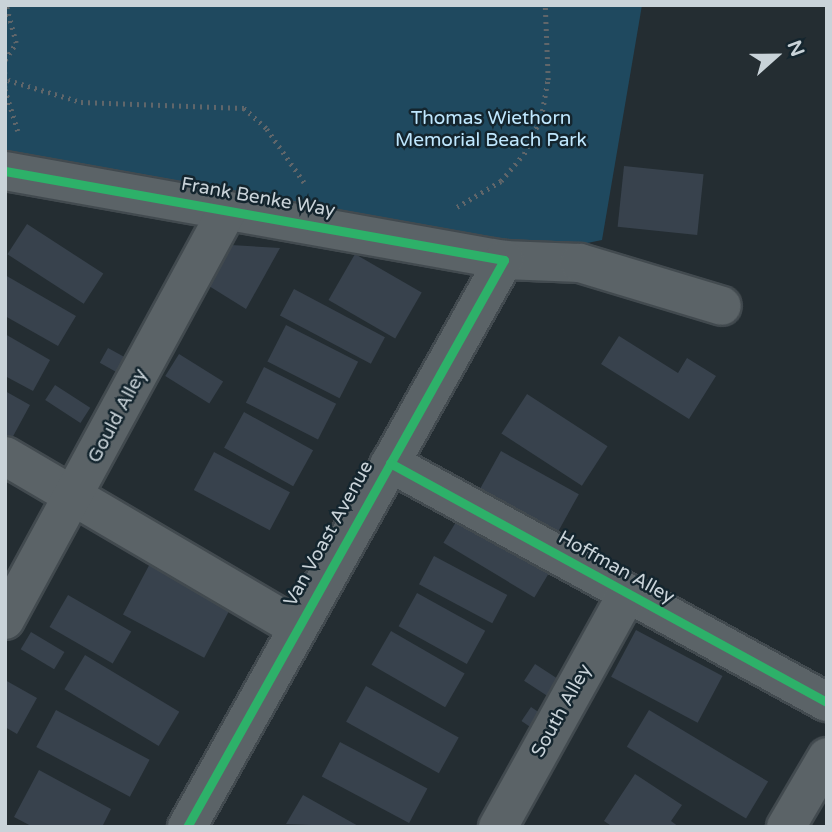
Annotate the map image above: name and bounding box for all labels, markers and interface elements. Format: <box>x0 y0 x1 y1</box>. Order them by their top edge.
north arrow <box>741 21 811 91</box>
text: N <box>783 37 809 60</box>
park label: Thomas Wiethorn Memorial Beach Park <box>395 108 587 152</box>
street label: Frank Benke Way <box>179 173 337 223</box>
street label: Gould Alley <box>84 365 152 467</box>
street label: Van Voast Avenue <box>280 457 378 611</box>
street label: Hoffman Alley <box>554 527 678 609</box>
street label: South Alley <box>527 660 597 762</box>

